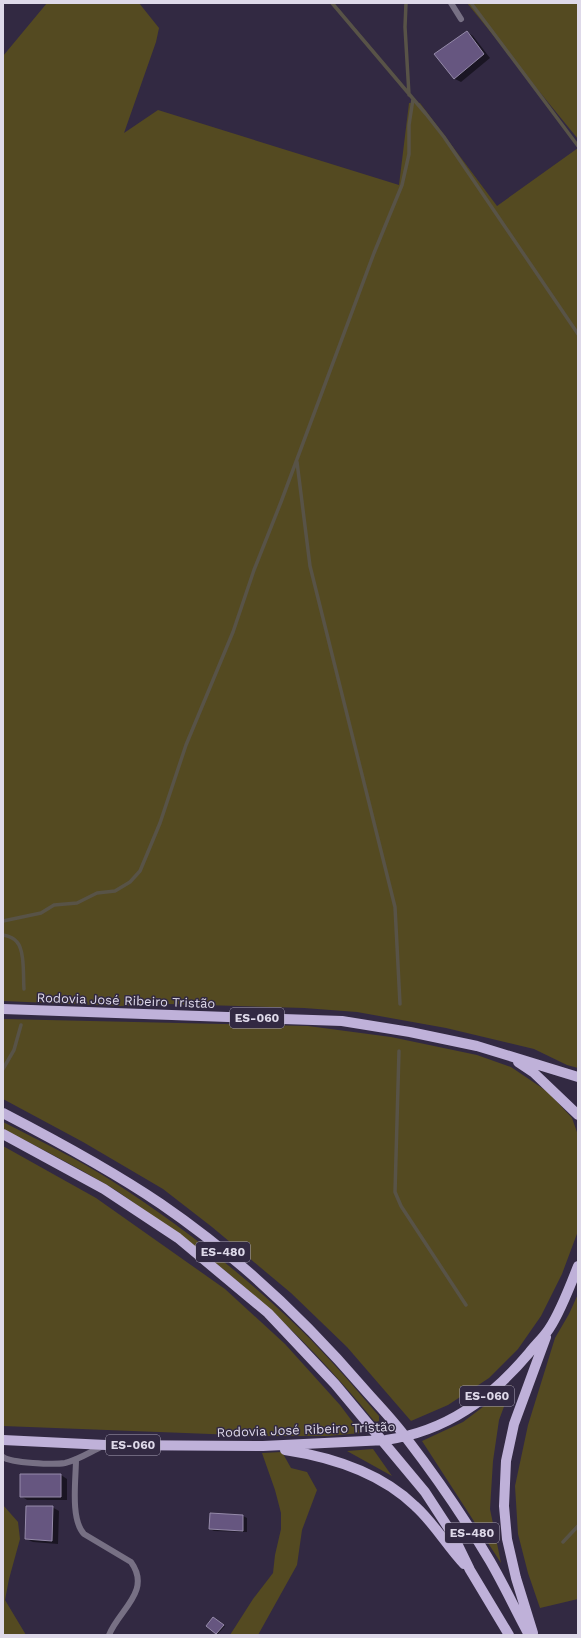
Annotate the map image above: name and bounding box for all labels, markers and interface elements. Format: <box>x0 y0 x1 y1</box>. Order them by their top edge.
street label: Rodovia José Ribeiro Tristão <box>36 990 216 1011</box>
road number: ES-060 <box>230 1008 284 1028</box>
road number: ES-480 <box>196 1242 250 1262</box>
road number: ES-060 <box>460 1386 514 1406</box>
street label: Rodovia José Ribeiro Tristão <box>216 1419 396 1440</box>
road number: ES-060 <box>106 1435 160 1455</box>
road number: ES-480 <box>445 1523 499 1543</box>

